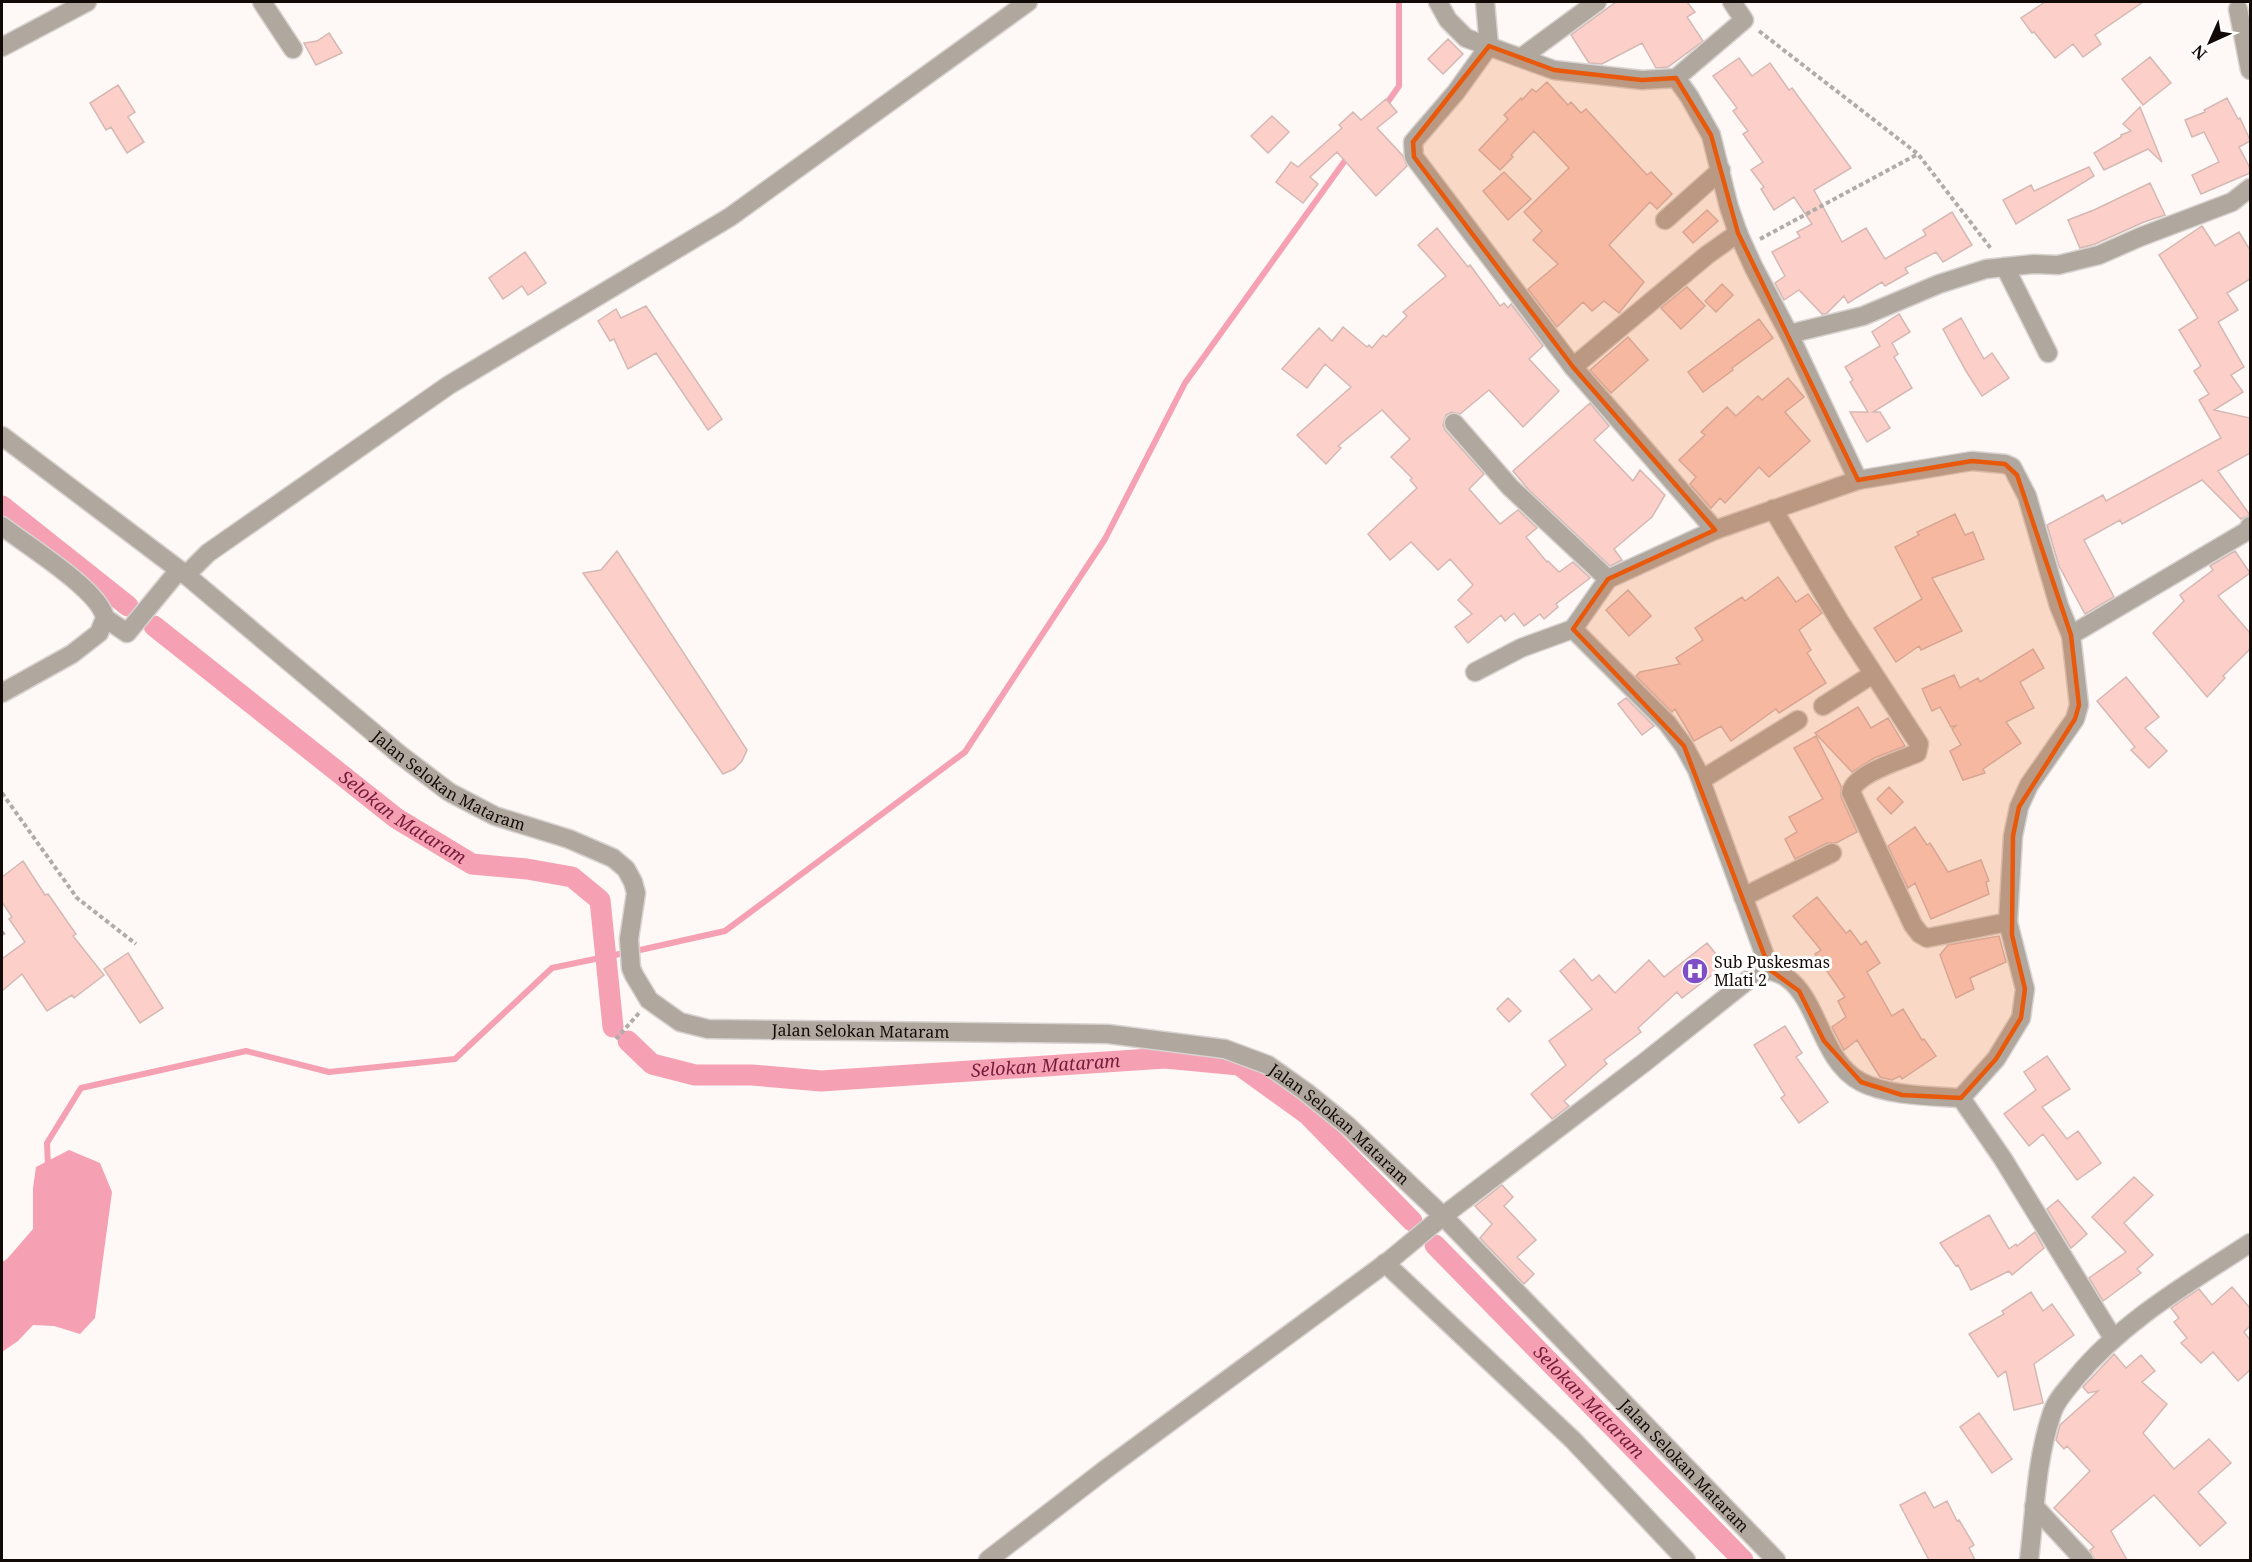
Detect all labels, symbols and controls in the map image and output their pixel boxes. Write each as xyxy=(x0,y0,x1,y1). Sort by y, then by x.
north arrow xyxy=(2180,12,2240,72)
text: N xyxy=(2187,40,2212,65)
street label: Jalan Selokan Mataram xyxy=(369,724,531,832)
water label: Selokan Mataram xyxy=(336,764,470,868)
place label: Sub Puskesmas Mlati 2 xyxy=(1714,951,1830,991)
hospital icon: Sub Puskesmas Mlati 2 xyxy=(1680,956,1710,986)
street label: Jalan Selokan Mataram xyxy=(771,1019,950,1043)
water label: Selokan Mataram xyxy=(970,1048,1121,1082)
street label: Jalan Selokan Mataram xyxy=(1264,1058,1414,1190)
water label: Selokan Mataram xyxy=(1529,1340,1650,1464)
street label: Jalan Selokan Mataram xyxy=(1614,1393,1754,1537)

